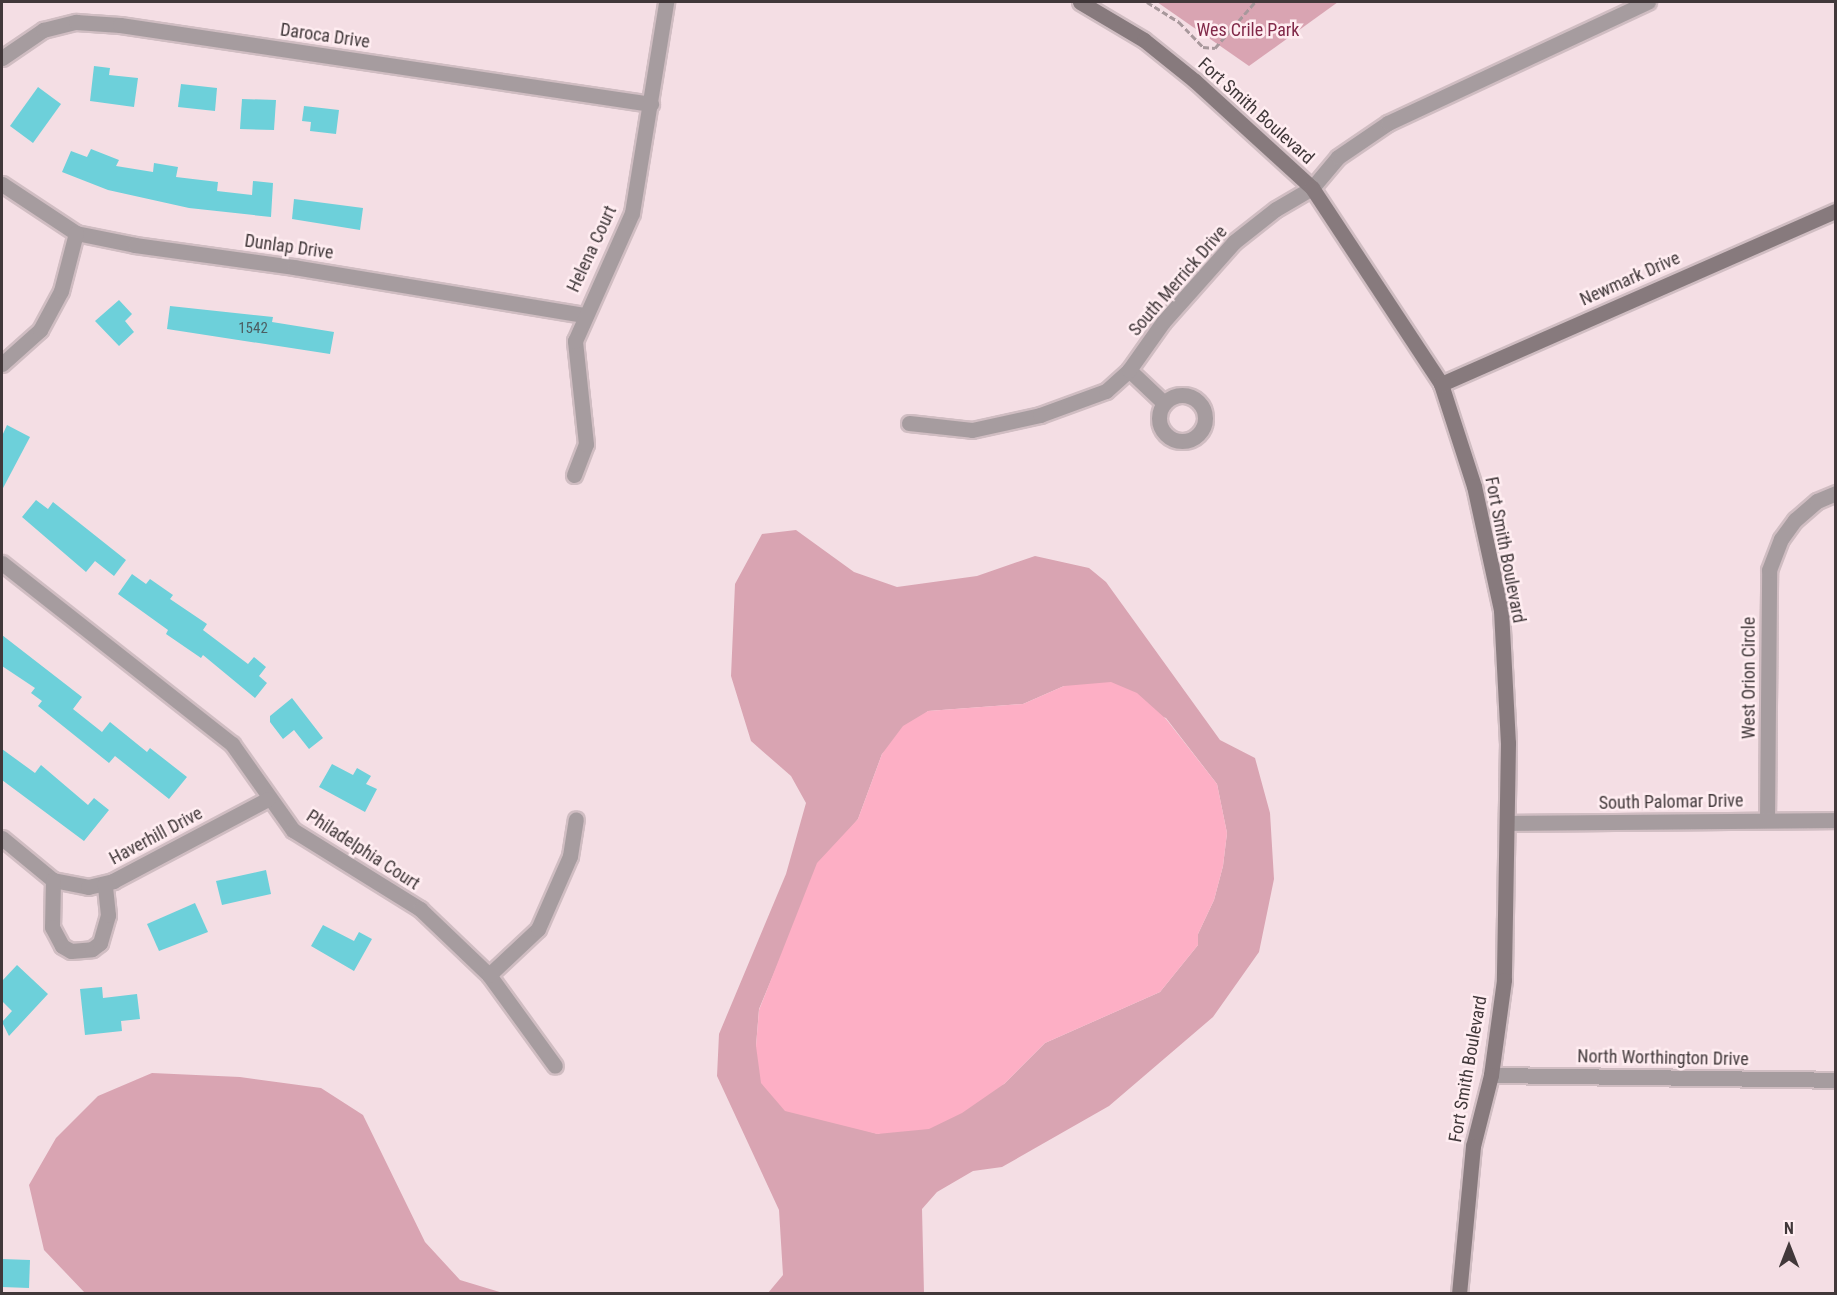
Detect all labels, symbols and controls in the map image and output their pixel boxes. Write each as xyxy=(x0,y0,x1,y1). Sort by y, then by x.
street label: Daroca Drive xyxy=(279,19,371,53)
park label: Wes Crile Park xyxy=(1197,19,1299,41)
street label: Fort Smith Boulevard xyxy=(1194,53,1318,169)
street label: Helena Court xyxy=(563,202,621,296)
street label: South Merrick Drive xyxy=(1124,222,1232,340)
street label: Dunlap Drive xyxy=(243,230,335,264)
street label: Newmark Drive xyxy=(1577,247,1683,311)
house number: 1542 xyxy=(238,320,268,338)
street label: Fort Smith Boulevard xyxy=(1480,475,1530,625)
street label: West Orion Circle xyxy=(1738,617,1760,739)
street label: South Palomar Drive xyxy=(1599,790,1743,814)
street label: Haverhill Drive xyxy=(106,802,206,870)
street label: Philadelphia Court xyxy=(302,805,424,895)
street label: Fort Smith Boulevard xyxy=(1444,994,1492,1144)
street label: North Worthington Drive xyxy=(1577,1046,1749,1070)
north arrow xyxy=(1759,1217,1819,1277)
text: N xyxy=(1784,1219,1794,1238)

